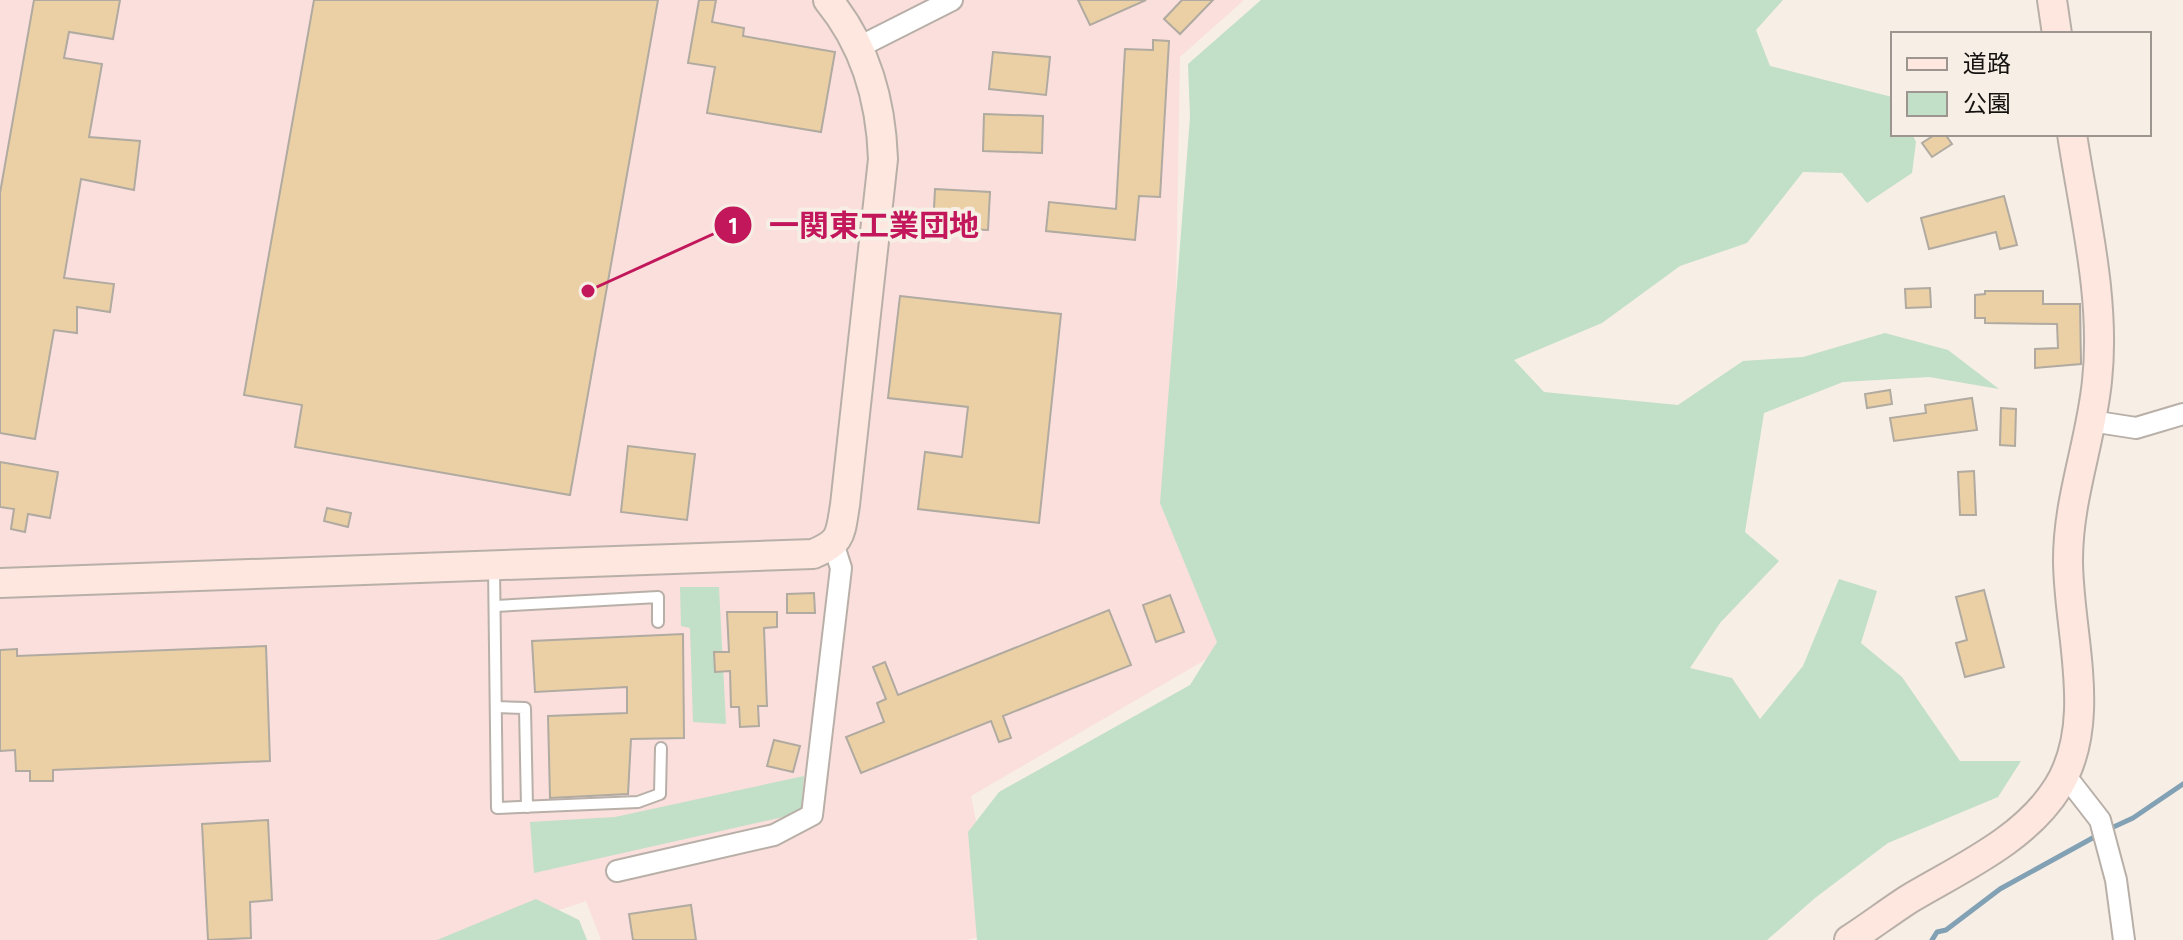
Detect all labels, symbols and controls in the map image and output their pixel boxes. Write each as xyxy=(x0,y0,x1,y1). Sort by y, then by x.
legend xyxy=(1891,32,2151,136)
text: 道路 xyxy=(1963,49,2011,78)
text: 公園 xyxy=(1963,89,2011,118)
callout: 一関東工業団地 xyxy=(713,198,995,252)
text: 一関東工業団地 xyxy=(769,207,979,244)
text: 1 xyxy=(728,211,738,240)

